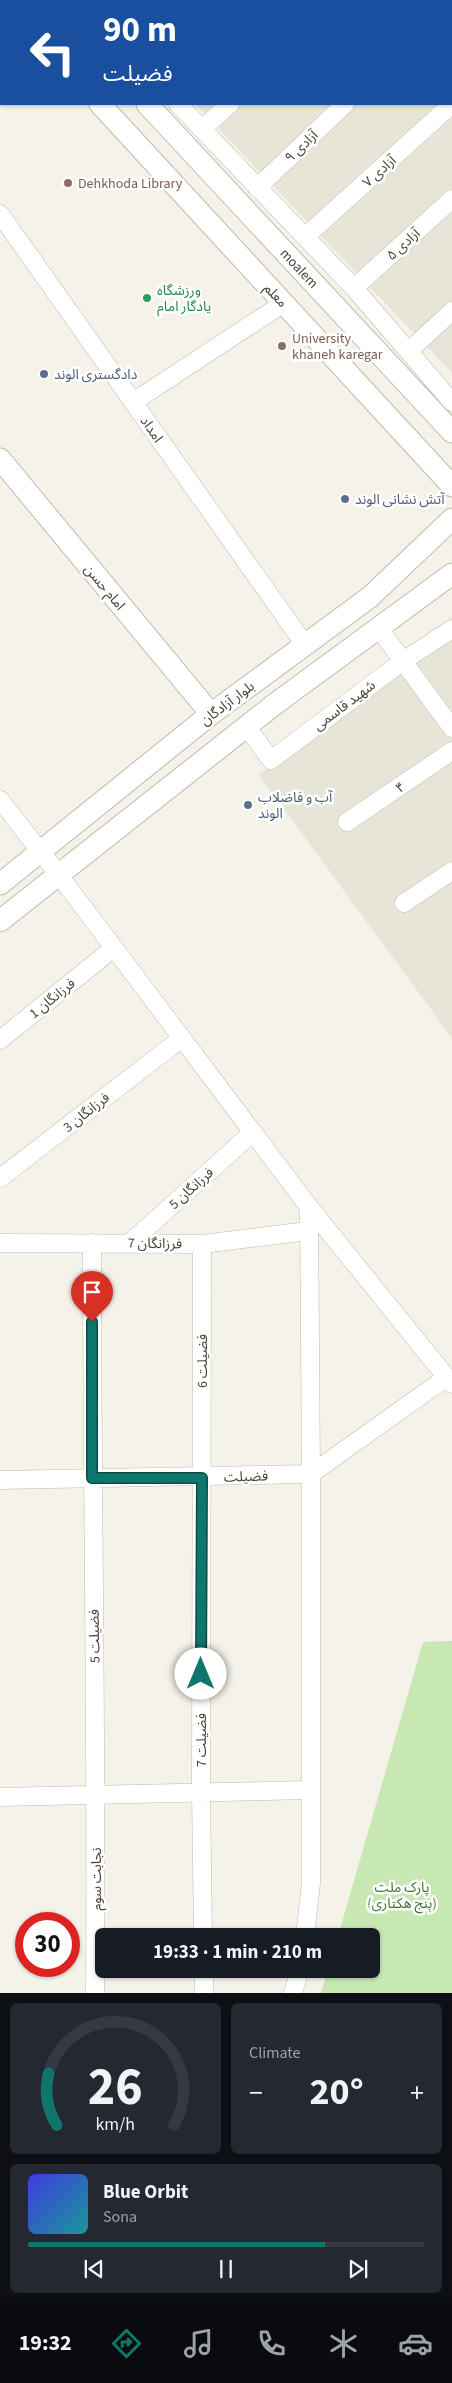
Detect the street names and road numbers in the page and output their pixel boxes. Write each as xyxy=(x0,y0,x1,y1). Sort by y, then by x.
street label: آزادی ۹ xyxy=(281,125,324,168)
street label: آزادی ۷ xyxy=(358,150,402,192)
street label: آزادی ۵ xyxy=(382,223,426,265)
street label: moalem xyxy=(275,244,323,293)
street label: معلم xyxy=(259,279,292,312)
street label: امداد xyxy=(135,412,167,447)
street label: امام حسن xyxy=(79,560,129,615)
street label: شهید قاسمی xyxy=(309,676,380,736)
street label: بلوار آزادگان xyxy=(196,677,259,731)
street label: ۴ xyxy=(392,777,409,798)
street label: فرزانگان 1 xyxy=(25,974,80,1024)
street label: فرزانگان 3 xyxy=(59,1088,114,1137)
street label: فرزانگان 5 xyxy=(165,1163,219,1214)
street label: فرزانگان 7 xyxy=(128,1234,182,1254)
street label: فضیلت 6 xyxy=(193,1334,213,1388)
street label: فضیلت xyxy=(224,1466,269,1488)
street label: فضیلت 5 xyxy=(85,1609,105,1663)
street label: فضیلت 7 xyxy=(192,1713,212,1767)
street label: نجابت سوم xyxy=(87,1847,107,1911)

